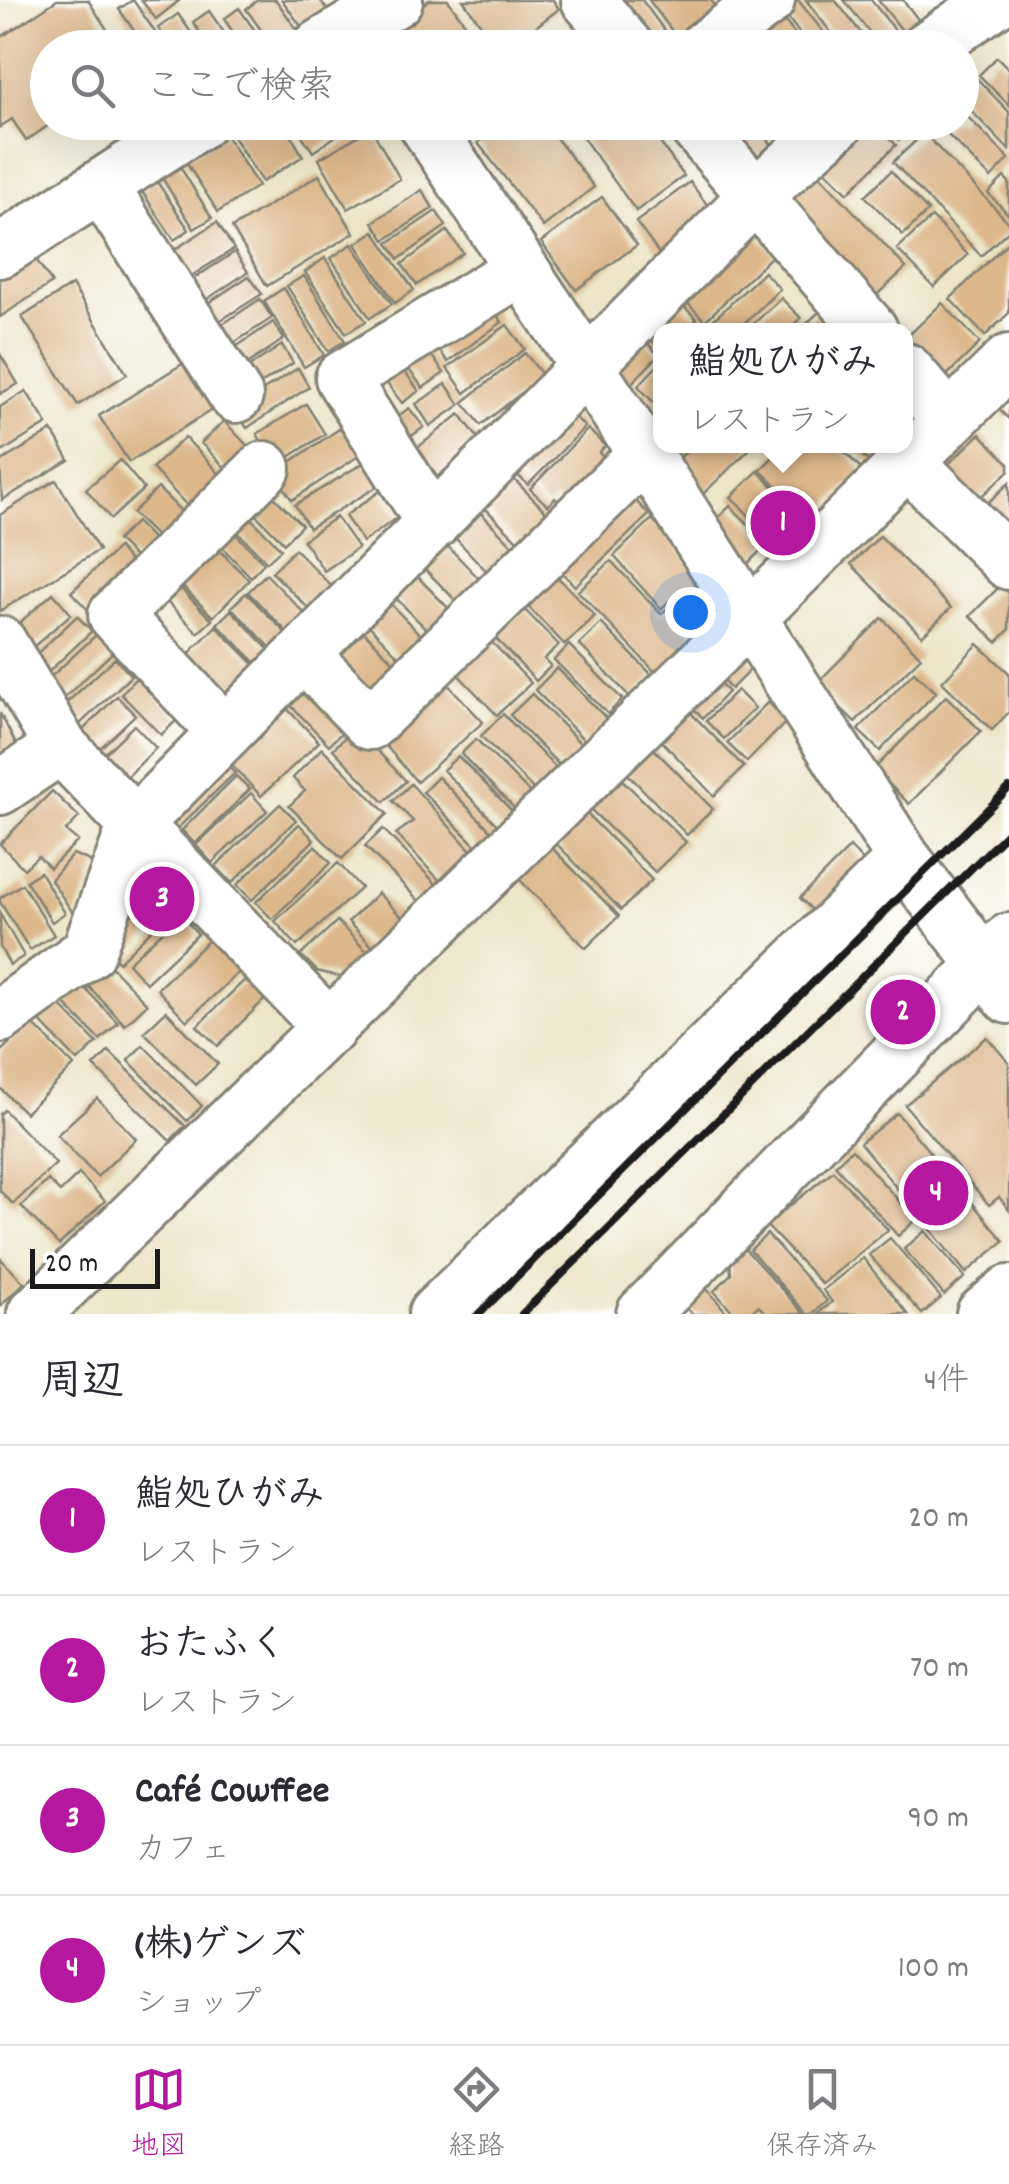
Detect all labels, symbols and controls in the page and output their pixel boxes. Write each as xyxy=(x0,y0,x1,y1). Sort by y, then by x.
search box xyxy=(30,30,979,140)
icon: search xyxy=(65,58,120,113)
text: ここで検索 xyxy=(145,62,335,117)
popup xyxy=(653,323,913,453)
text: 鮨処ひがみ xyxy=(688,338,878,393)
text: レストラン xyxy=(688,401,851,447)
pin: 1 xyxy=(750,486,816,560)
your location xyxy=(665,587,716,638)
pin: 3 xyxy=(130,862,194,936)
pin: 2 xyxy=(870,974,936,1050)
pin: 4 xyxy=(904,1156,968,1230)
scale bar xyxy=(30,1244,160,1288)
text: 20 m xyxy=(45,1246,98,1286)
text: 周辺 xyxy=(40,1355,124,1415)
text: 4件 xyxy=(924,1360,969,1406)
text: 鮨処ひがみ xyxy=(135,1470,325,1525)
text: 1 xyxy=(69,1497,76,1543)
text: 20 m xyxy=(908,1497,969,1543)
text: レストラン xyxy=(135,1533,298,1579)
text: おたふく xyxy=(135,1620,287,1675)
text: 2 xyxy=(66,1647,79,1693)
text: 70 m xyxy=(910,1647,969,1693)
text: レストラン xyxy=(135,1683,298,1729)
text: Café Cowffee xyxy=(135,1766,329,1821)
text: 3 xyxy=(65,1797,80,1843)
text: 90 m xyxy=(908,1797,969,1843)
text: カフェ xyxy=(135,1829,231,1875)
text: (株)ゲンズ xyxy=(135,1920,306,1975)
text: 4 xyxy=(66,1947,79,1993)
text: 100 m xyxy=(898,1947,969,1993)
text: ショップ xyxy=(135,1983,262,2029)
tab: 地図 xyxy=(131,2062,187,2169)
tab: 経路 xyxy=(448,2062,504,2169)
tab: 保存済み xyxy=(766,2062,878,2169)

